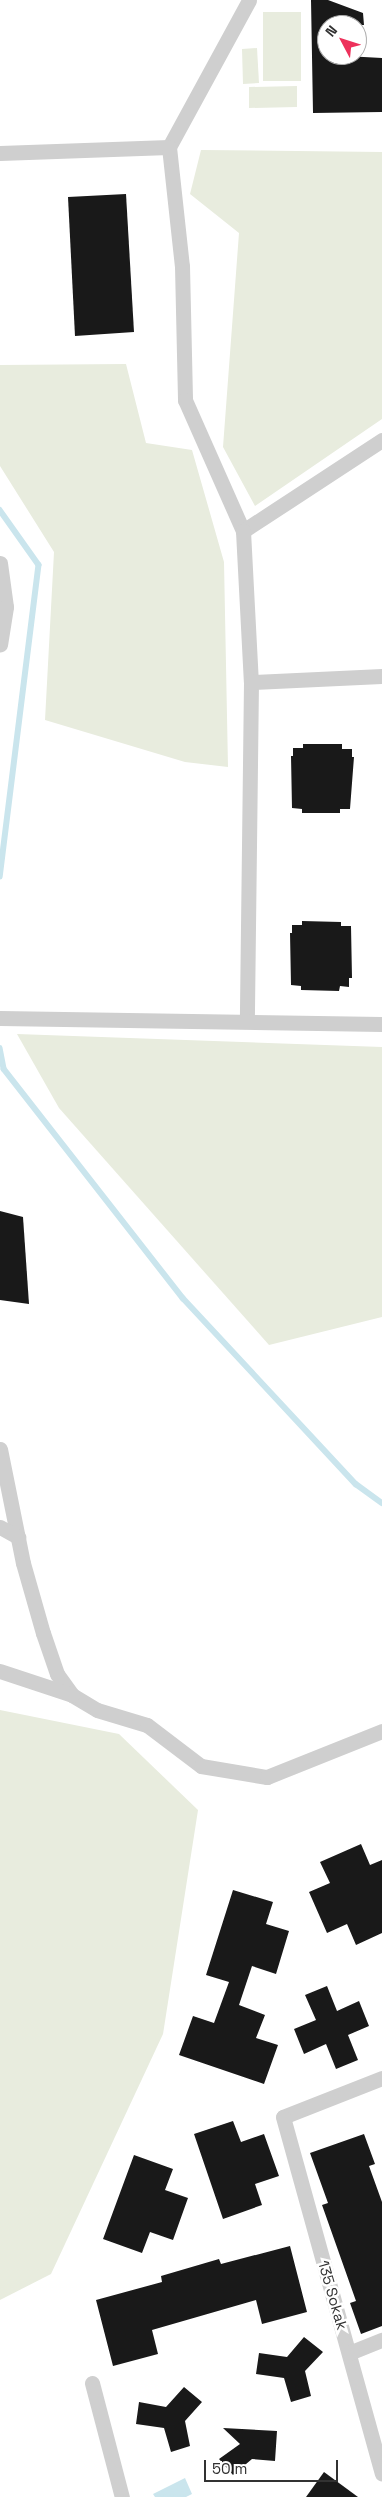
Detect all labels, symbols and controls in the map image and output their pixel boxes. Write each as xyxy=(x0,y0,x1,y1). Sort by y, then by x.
north arrow xyxy=(317,15,367,65)
text: N xyxy=(321,22,341,40)
street label: 135 Sokak xyxy=(315,2258,351,2332)
scale bar xyxy=(207,2450,341,2482)
text: 50 m xyxy=(212,2459,247,2478)

